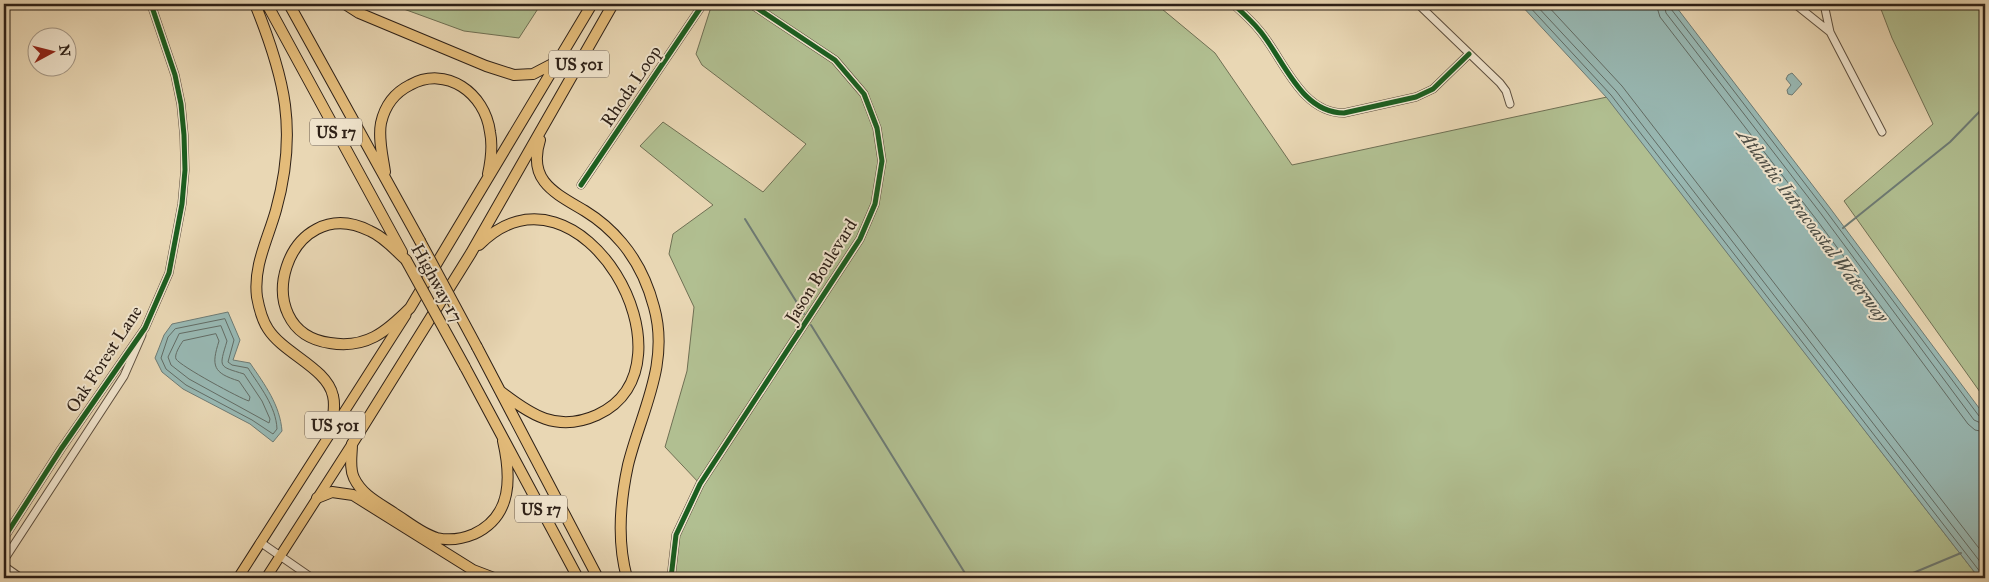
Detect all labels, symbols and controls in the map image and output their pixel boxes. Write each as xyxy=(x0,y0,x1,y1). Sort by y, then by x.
north arrow xyxy=(28,28,78,78)
street label: Rhoda Loop xyxy=(596,41,666,131)
text: N xyxy=(55,44,74,58)
road number: US 501 xyxy=(549,51,609,78)
road number: US 17 xyxy=(310,118,362,146)
water label: Atlantic Intracoastal Waterway xyxy=(1731,121,1894,328)
street label: Jason Boulevard xyxy=(779,215,863,329)
street label: Highway 17 xyxy=(405,240,468,327)
street label: Oak Forest Lane xyxy=(61,301,147,417)
road number: US 501 xyxy=(305,412,365,438)
road number: US 17 xyxy=(515,496,567,522)

